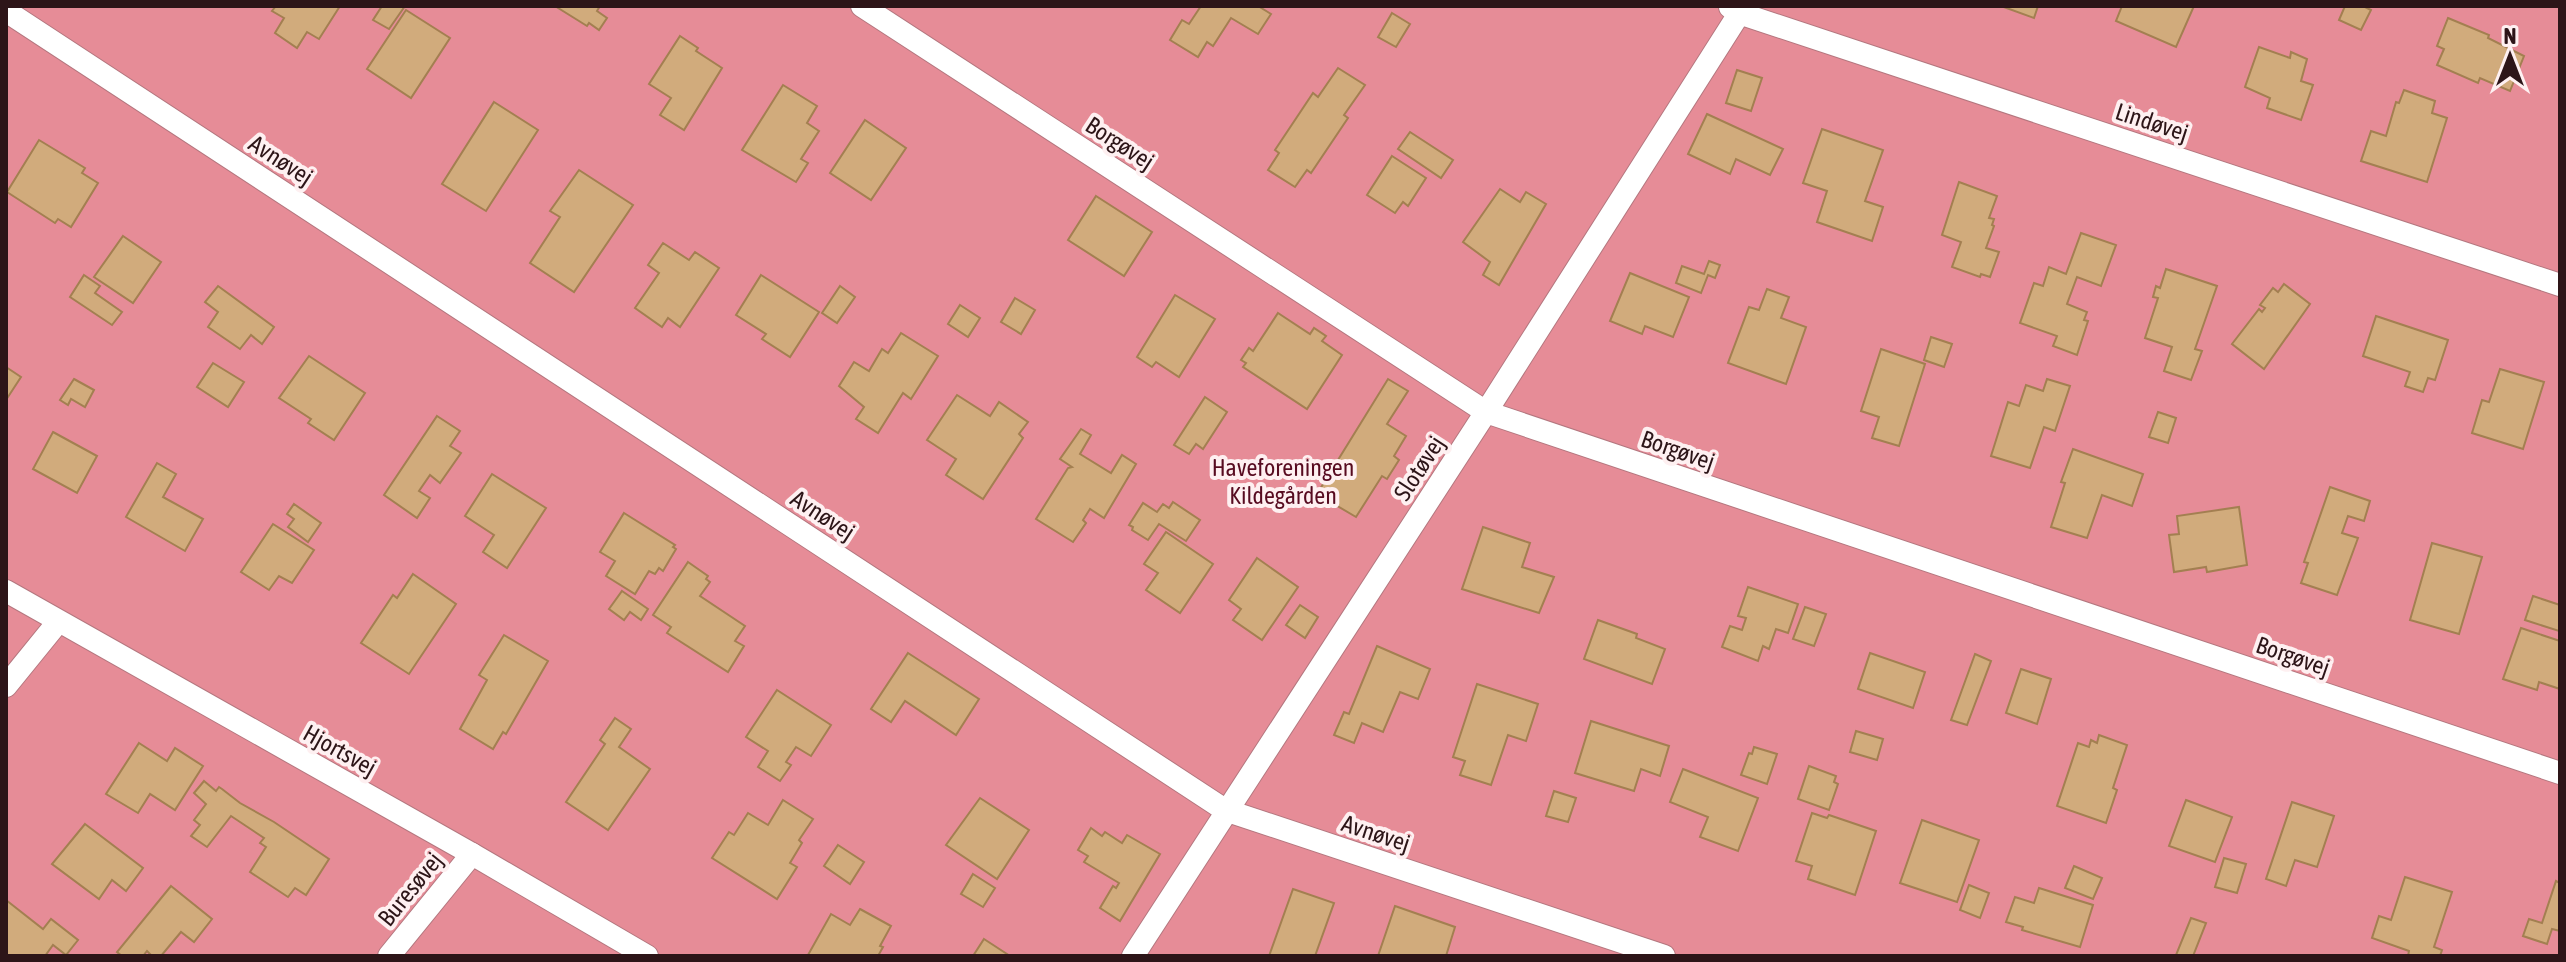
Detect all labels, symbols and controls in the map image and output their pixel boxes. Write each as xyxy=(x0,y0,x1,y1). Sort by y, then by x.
north arrow xyxy=(2470,16,2550,96)
text: N xyxy=(2504,23,2516,49)
street label: Lindøvej xyxy=(2112,98,2192,146)
street label: Borgøvej xyxy=(1081,111,1159,175)
street label: Avnøvej xyxy=(244,130,318,190)
street label: Borgøvej xyxy=(1638,425,1718,475)
street label: Slotøvej xyxy=(1388,431,1450,505)
park label: Haveforeningen Kildegården xyxy=(1212,454,1354,509)
street label: Avnøvej xyxy=(786,485,860,545)
street label: Borgøvej xyxy=(2253,631,2333,681)
street label: Hjortsvej xyxy=(299,719,381,781)
street label: Avnøvej xyxy=(1338,809,1414,857)
street label: Buresøvej xyxy=(372,847,448,931)

